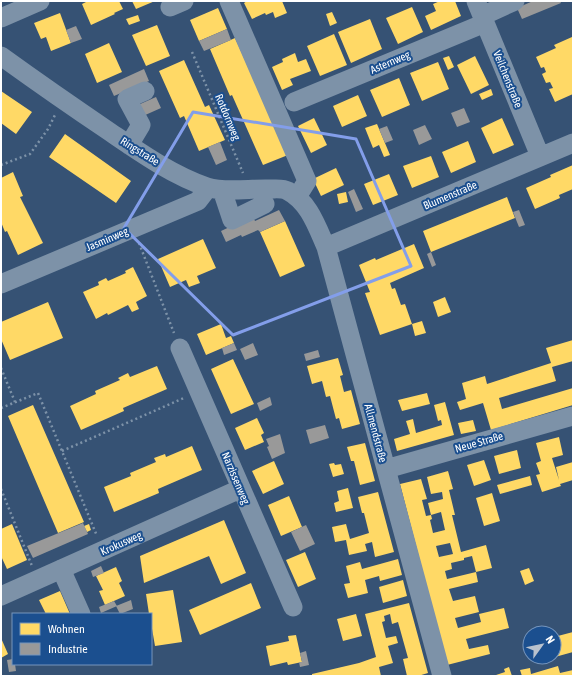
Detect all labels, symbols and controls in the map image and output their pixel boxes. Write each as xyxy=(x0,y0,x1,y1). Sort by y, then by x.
street label: Asternweg xyxy=(368,48,412,76)
street label: Veilchenstraße xyxy=(491,49,525,109)
street label: Rotdornweg xyxy=(213,92,243,142)
street label: Ringstraße xyxy=(118,134,162,168)
street label: Blumenstraße xyxy=(421,178,479,212)
street label: Jasminweg xyxy=(84,225,130,253)
street label: Allmendstraße xyxy=(362,402,390,464)
street label: Neue Straße xyxy=(454,429,504,455)
street label: Narzissenweg xyxy=(220,450,252,506)
street label: Krokusweg xyxy=(98,528,144,557)
legend xyxy=(12,613,152,665)
text: Wohnen xyxy=(48,622,85,636)
north arrow xyxy=(522,625,562,665)
text: N xyxy=(544,634,557,646)
text: Industrie xyxy=(48,642,88,656)

